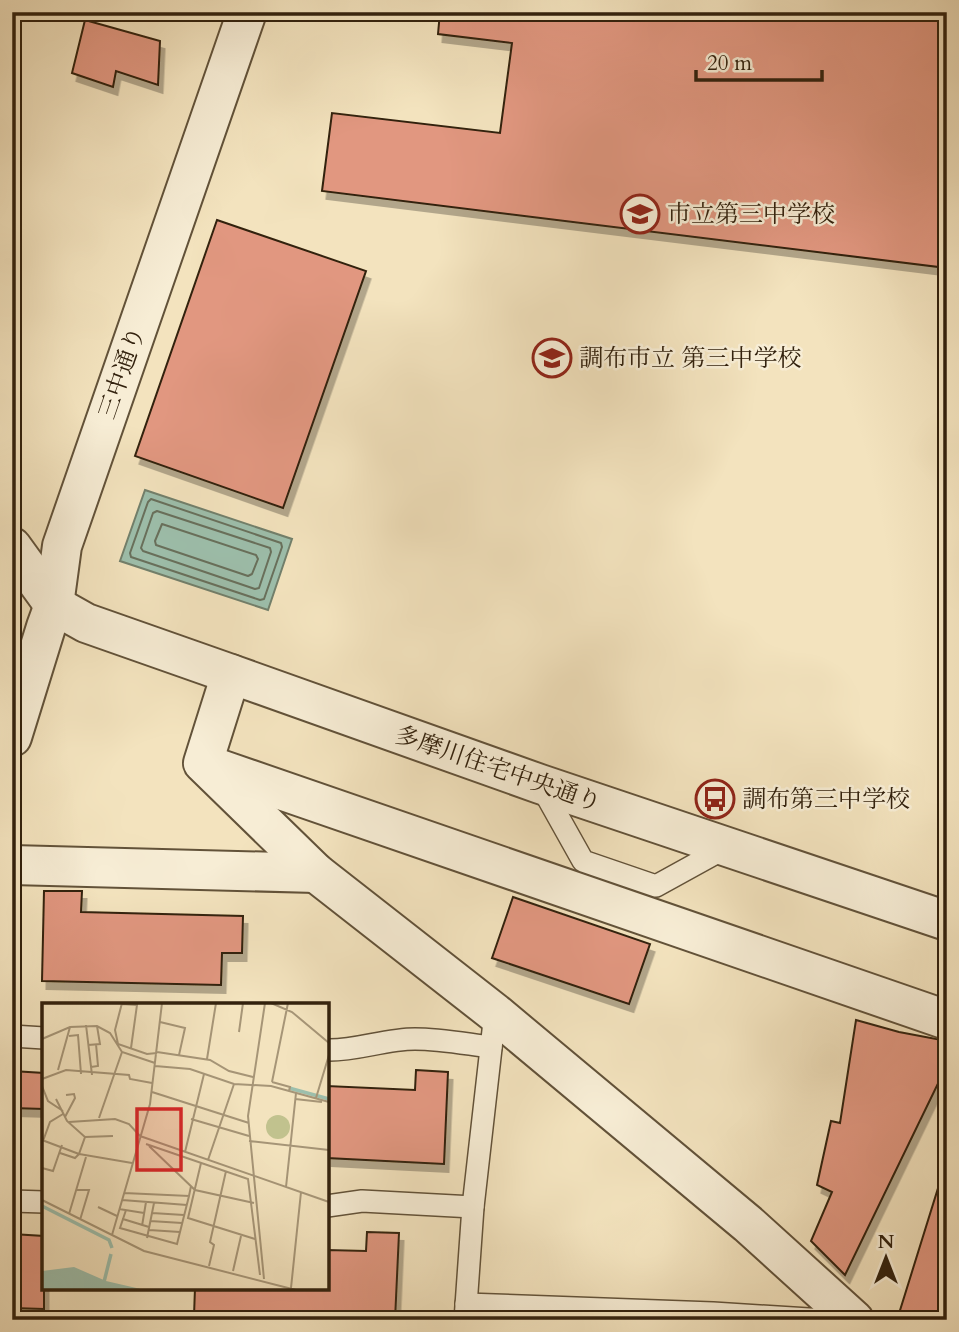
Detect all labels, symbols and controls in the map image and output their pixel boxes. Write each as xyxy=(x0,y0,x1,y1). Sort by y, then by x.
scale bar xyxy=(696,38,822,82)
text: 20 m xyxy=(707,49,752,78)
school or university icon: 市立第三中学校 xyxy=(619,193,661,235)
place label: 市立第三中学校 xyxy=(667,198,835,231)
street label: 三中通り xyxy=(91,322,153,424)
school or university icon: 調布市立 第三中学校 xyxy=(531,337,573,379)
place label: 調布市立 第三中学校 xyxy=(579,342,801,375)
street label: 多摩川住宅中央通り xyxy=(391,718,605,820)
bus stop icon: 調布第三中学校 xyxy=(694,778,736,820)
place label: 調布第三中学校 xyxy=(742,783,910,816)
inset map xyxy=(42,1003,329,1290)
north arrow xyxy=(850,1224,920,1294)
text: N xyxy=(878,1229,895,1255)

